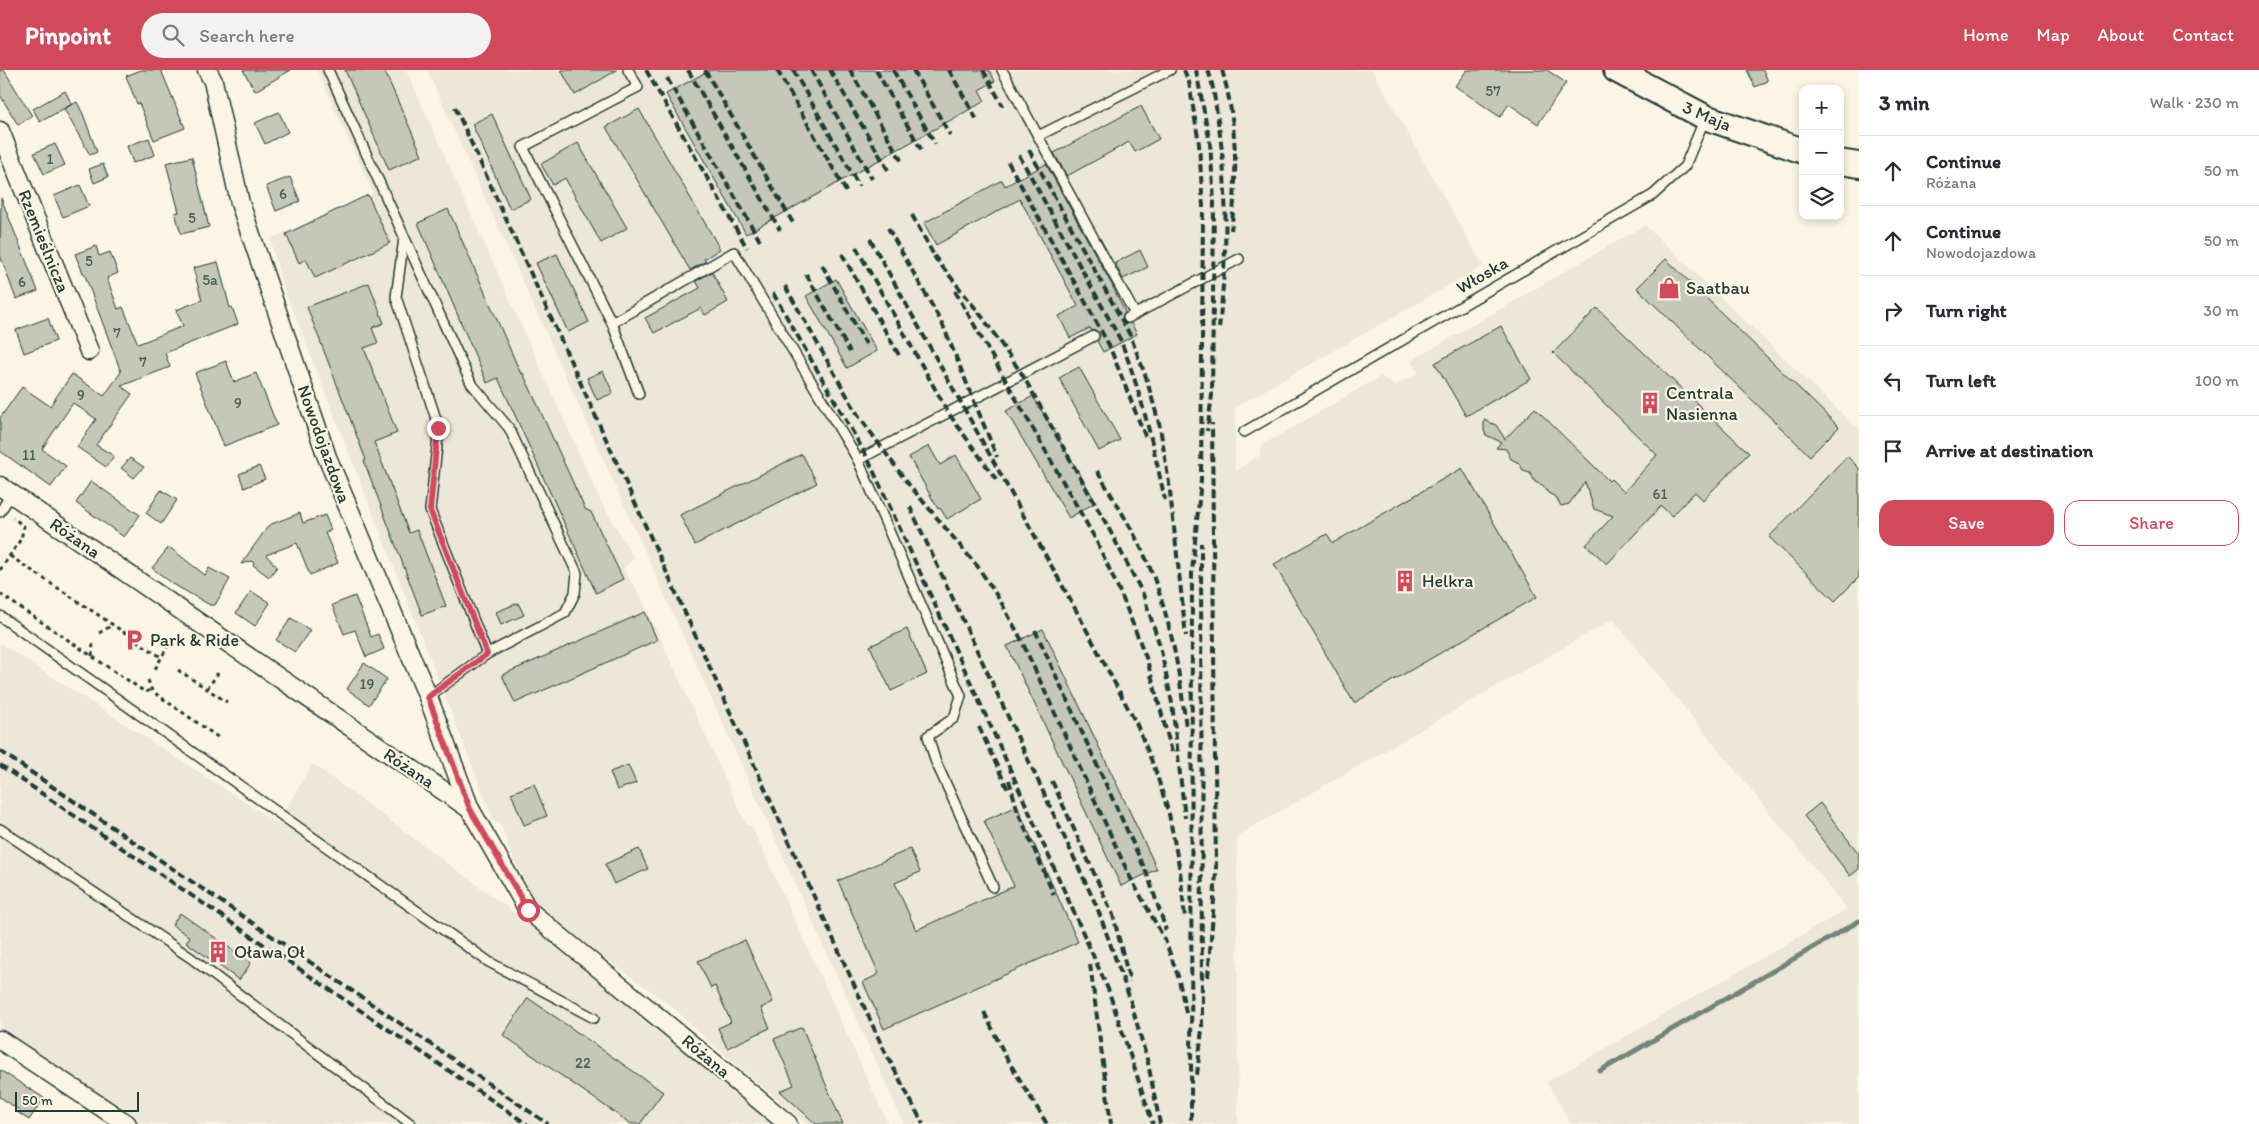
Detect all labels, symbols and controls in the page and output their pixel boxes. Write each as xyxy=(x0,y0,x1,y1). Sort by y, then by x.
search box xyxy=(141,13,491,58)
text: Pinpoint xyxy=(25,21,111,50)
icon: search xyxy=(159,21,187,49)
text: Search here xyxy=(199,24,294,47)
text: Home xyxy=(1963,24,2009,46)
text: Map xyxy=(2037,24,2070,46)
text: About xyxy=(2098,24,2144,46)
text: Contact xyxy=(2172,24,2234,46)
house number: 57 xyxy=(1485,82,1501,100)
map controls xyxy=(1799,85,1844,220)
button: + xyxy=(1799,85,1844,130)
text: 3 min xyxy=(1879,90,1929,115)
text: Walk · 230 m xyxy=(2150,93,2239,112)
street label: 3 Maja xyxy=(1679,96,1735,136)
button: − xyxy=(1799,130,1844,175)
house number: 1 xyxy=(47,150,54,168)
text: Continue xyxy=(1926,150,2001,173)
icon: ahead xyxy=(1879,157,1907,185)
text: 50 m xyxy=(2204,161,2239,180)
text: Różana xyxy=(1926,173,1976,192)
button: layers xyxy=(1799,175,1844,220)
house number: 6 xyxy=(279,185,287,203)
street label: Rzemieślnicza xyxy=(13,186,75,296)
house number: 5 xyxy=(188,209,196,227)
text: Continue xyxy=(1926,220,2001,243)
icon: ahead xyxy=(1879,227,1907,255)
text: 50 m xyxy=(2204,231,2239,250)
text: Nowodojazdowa xyxy=(1926,243,2036,262)
street label: Włoska xyxy=(1452,251,1512,298)
house number: 5 xyxy=(85,252,93,270)
house number: 5a xyxy=(202,271,218,289)
house number: 6 xyxy=(18,273,26,291)
shop icon: Saatbau xyxy=(1656,275,1682,301)
place label: Saatbau xyxy=(1686,277,1750,299)
icon: right xyxy=(1879,297,1907,325)
text: Turn right xyxy=(1926,299,2007,322)
text: 30 m xyxy=(2203,301,2239,320)
house number: 7 xyxy=(113,324,121,342)
house number: 7 xyxy=(139,353,147,371)
icon: left xyxy=(1879,367,1907,395)
text: Turn left xyxy=(1926,369,1996,392)
text: 100 m xyxy=(2195,371,2239,390)
street label: Nowodojazdowa xyxy=(292,382,356,507)
place label: Centrala Nasienna xyxy=(1666,382,1739,425)
house number: 9 xyxy=(77,386,85,404)
building icon: Centrala Nasienna xyxy=(1637,390,1663,416)
house number: 9 xyxy=(234,394,242,412)
route end xyxy=(427,417,450,440)
icon: arrive xyxy=(1879,437,1907,465)
text: Arrive at destination xyxy=(1926,439,2093,462)
house number: 11 xyxy=(22,446,36,464)
house number: 61 xyxy=(1653,485,1667,503)
button: Save xyxy=(1879,500,2054,546)
button: Share xyxy=(2064,500,2239,546)
street label: Różana xyxy=(46,513,105,563)
building icon: Helkra xyxy=(1392,568,1418,594)
place label: Helkra xyxy=(1422,570,1473,592)
parking icon: Park & Ride xyxy=(121,627,147,653)
place label: Park & Ride xyxy=(150,629,239,651)
house number: 19 xyxy=(360,675,375,693)
street label: Różana xyxy=(379,743,439,793)
route start xyxy=(517,899,540,922)
building icon: Oława Oł xyxy=(205,939,231,965)
place label: Oława Oł xyxy=(234,941,305,963)
street label: Różana xyxy=(677,1029,735,1083)
house number: 22 xyxy=(575,1054,591,1072)
scale bar xyxy=(15,1089,139,1112)
text: 50 m xyxy=(22,1092,53,1109)

